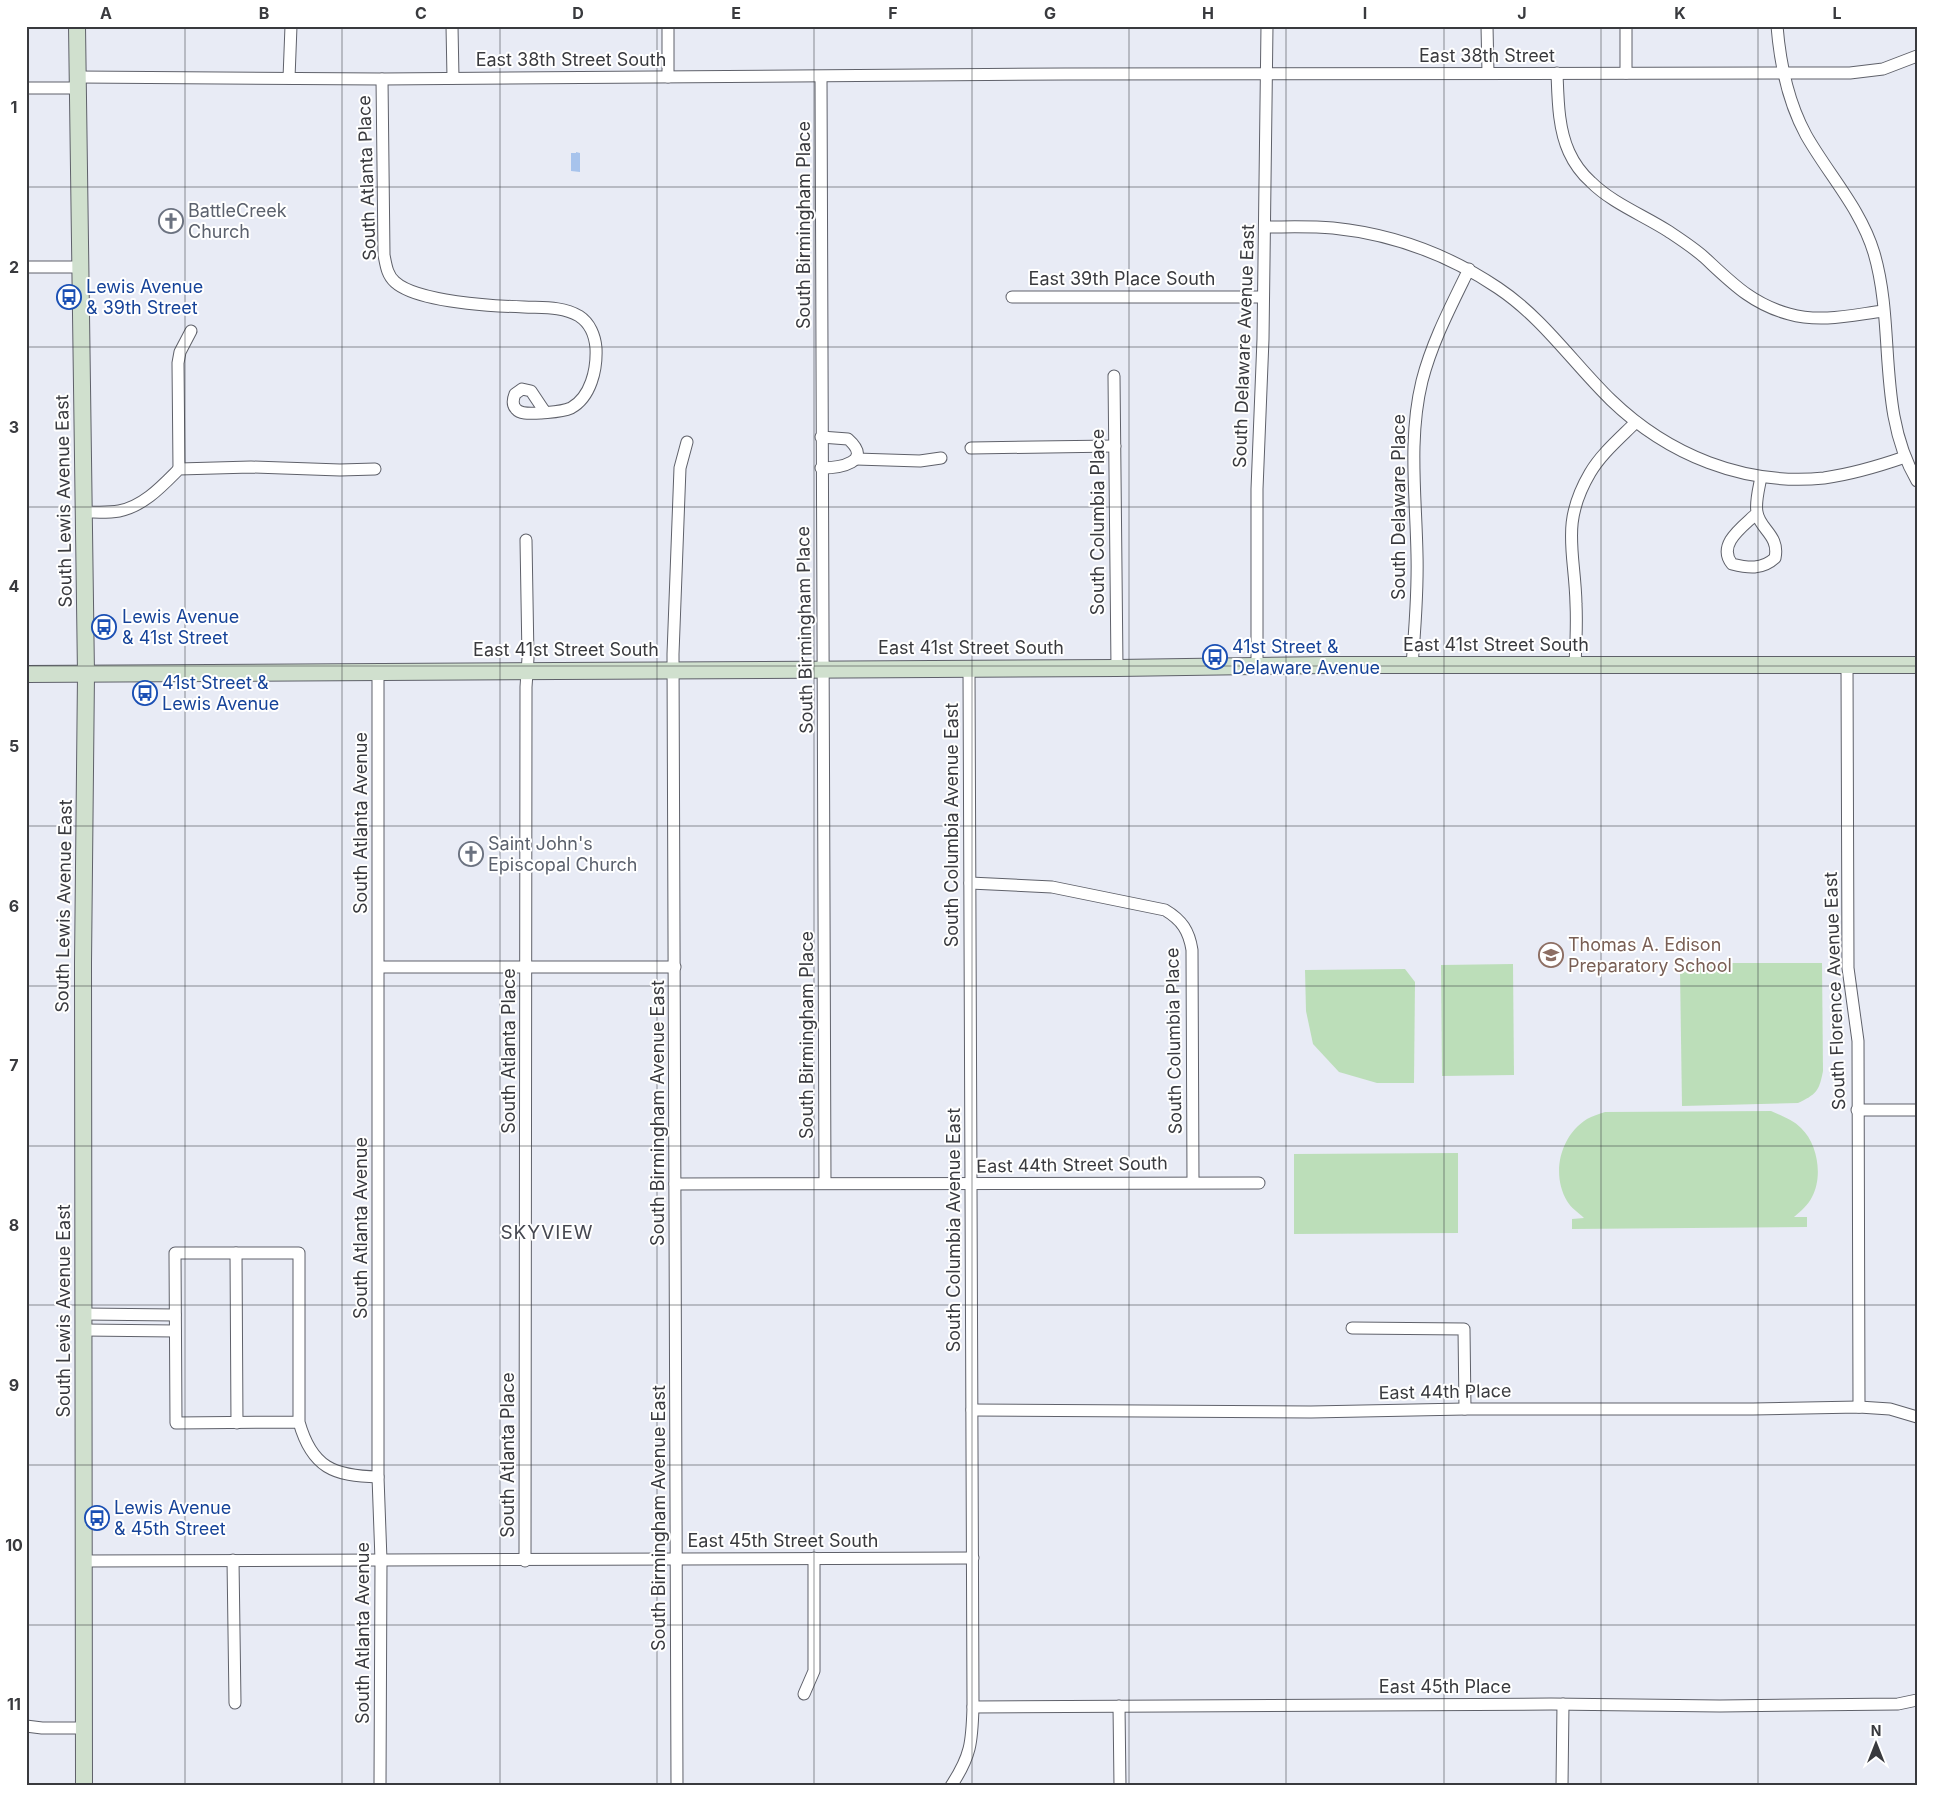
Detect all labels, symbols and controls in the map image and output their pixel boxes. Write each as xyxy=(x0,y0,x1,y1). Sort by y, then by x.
text: A xyxy=(100,3,112,23)
text: B xyxy=(259,3,269,23)
text: C xyxy=(415,3,427,23)
text: D xyxy=(572,3,584,23)
text: E xyxy=(731,3,741,23)
text: F xyxy=(888,3,898,23)
text: G xyxy=(1044,3,1056,23)
text: H xyxy=(1202,3,1214,23)
text: I xyxy=(1363,3,1367,23)
text: J xyxy=(1517,3,1527,23)
text: K xyxy=(1674,3,1686,23)
text: L xyxy=(1832,3,1842,23)
street label: East 38th Street xyxy=(1419,45,1555,66)
street label: East 38th Street South xyxy=(476,49,666,70)
street label: South Atlanta Place xyxy=(353,95,380,261)
text: 1 xyxy=(11,97,17,117)
street label: South Birmingham Place xyxy=(793,121,814,329)
place label: BattleCreek Church xyxy=(188,200,287,242)
church icon: BattleCreek Church xyxy=(158,208,184,234)
street label: South Delaware Avenue East xyxy=(1229,224,1258,468)
text: 2 xyxy=(9,257,19,277)
street label: East 39th Place South xyxy=(1029,268,1215,289)
place label: Lewis Avenue & 39th Street xyxy=(86,276,203,318)
bus stop icon: Lewis Avenue & 39th Street xyxy=(56,284,82,310)
street label: South Lewis Avenue East xyxy=(51,394,76,608)
street label: South Delaware Place xyxy=(1388,414,1409,600)
text: 3 xyxy=(9,417,19,437)
street label: South Columbia Place xyxy=(1087,429,1108,615)
street label: South Birmingham Place xyxy=(792,526,817,734)
text: 4 xyxy=(9,576,20,596)
place label: Lewis Avenue & 41st Street xyxy=(122,606,239,648)
bus stop icon: Lewis Avenue & 41st Street xyxy=(91,614,117,640)
street label: East 41st Street South xyxy=(1403,634,1589,655)
place label: 41st Street & Delaware Avenue xyxy=(1232,636,1380,678)
street label: East 41st Street South xyxy=(878,637,1064,658)
street label: East 41st Street South xyxy=(473,639,659,660)
bus stop icon: 41st Street & Delaware Avenue xyxy=(1202,644,1228,670)
place label: 41st Street & Lewis Avenue xyxy=(162,672,279,714)
bus stop icon: 41st Street & Lewis Avenue xyxy=(132,680,158,706)
street label: South Columbia Avenue East xyxy=(941,703,962,947)
street label: South Atlanta Avenue xyxy=(350,732,371,914)
text: 5 xyxy=(9,736,19,756)
street label: South Lewis Avenue East xyxy=(51,799,76,1013)
place label: Saint John's Episcopal Church xyxy=(488,833,637,875)
church icon: Saint John's Episcopal Church xyxy=(458,841,484,867)
street label: South Florence Avenue East xyxy=(1820,871,1849,1111)
text: 6 xyxy=(9,896,19,916)
street label: South Birmingham Place xyxy=(796,931,817,1139)
place label: Thomas A. Edison Preparatory School xyxy=(1568,934,1732,976)
school or university icon: Thomas A. Edison Preparatory School xyxy=(1538,942,1564,968)
street label: South Columbia Place xyxy=(1161,948,1186,1134)
street label: South Atlanta Place xyxy=(498,968,519,1134)
street label: South Birmingham Avenue East xyxy=(647,980,668,1246)
text: 7 xyxy=(9,1055,19,1075)
street label: South Columbia Avenue East xyxy=(943,1108,964,1352)
street label: South Atlanta Avenue xyxy=(350,1137,371,1319)
street label: East 44th Street South xyxy=(976,1152,1168,1177)
street label: South Lewis Avenue East xyxy=(53,1204,74,1418)
text: 8 xyxy=(9,1215,19,1235)
district label: SKYVIEW xyxy=(500,1221,594,1244)
street label: South Atlanta Place xyxy=(497,1372,518,1538)
text: 9 xyxy=(9,1375,19,1395)
street label: East 44th Place xyxy=(1378,1380,1512,1403)
street label: South Birmingham Avenue East xyxy=(648,1385,669,1651)
place label: Lewis Avenue & 45th Street xyxy=(114,1497,231,1539)
bus stop icon: Lewis Avenue & 45th Street xyxy=(84,1505,110,1531)
street label: East 45th Street South xyxy=(688,1530,878,1551)
text: 10 xyxy=(5,1535,23,1555)
street label: South Atlanta Avenue xyxy=(352,1542,373,1724)
street label: East 45th Place xyxy=(1379,1676,1511,1697)
text: 11 xyxy=(7,1694,21,1714)
north arrow xyxy=(1850,1720,1900,1770)
text: N xyxy=(1871,1722,1881,1739)

